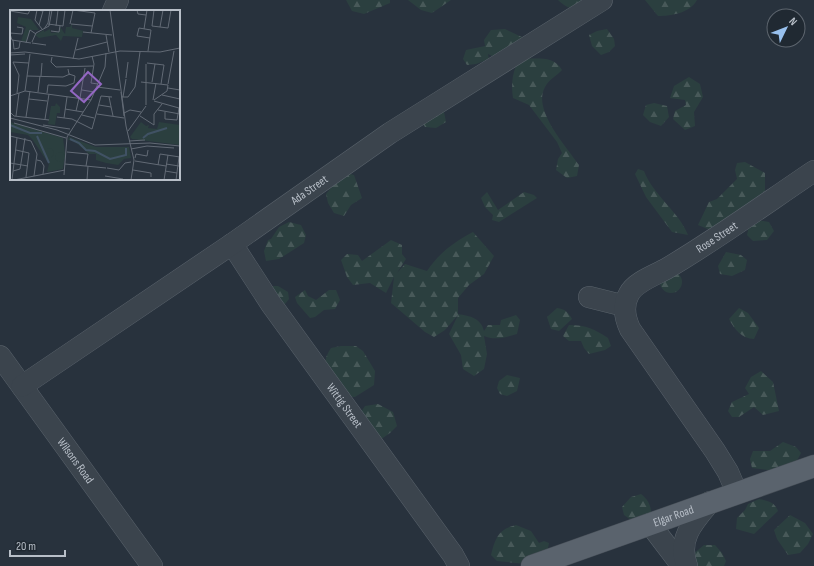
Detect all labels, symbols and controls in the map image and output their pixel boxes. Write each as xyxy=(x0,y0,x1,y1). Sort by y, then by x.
north arrow xyxy=(766,8,806,48)
inset map xyxy=(10,10,180,180)
text: N xyxy=(786,15,800,28)
street label: Ada Street xyxy=(287,171,331,208)
street label: Rose Street xyxy=(693,218,741,256)
street label: Wittig Street xyxy=(323,380,366,431)
street label: Wilsons Road xyxy=(54,435,97,486)
street label: Elgar Road xyxy=(651,502,696,530)
scale bar xyxy=(10,532,65,558)
text: 20 m xyxy=(16,539,36,554)

